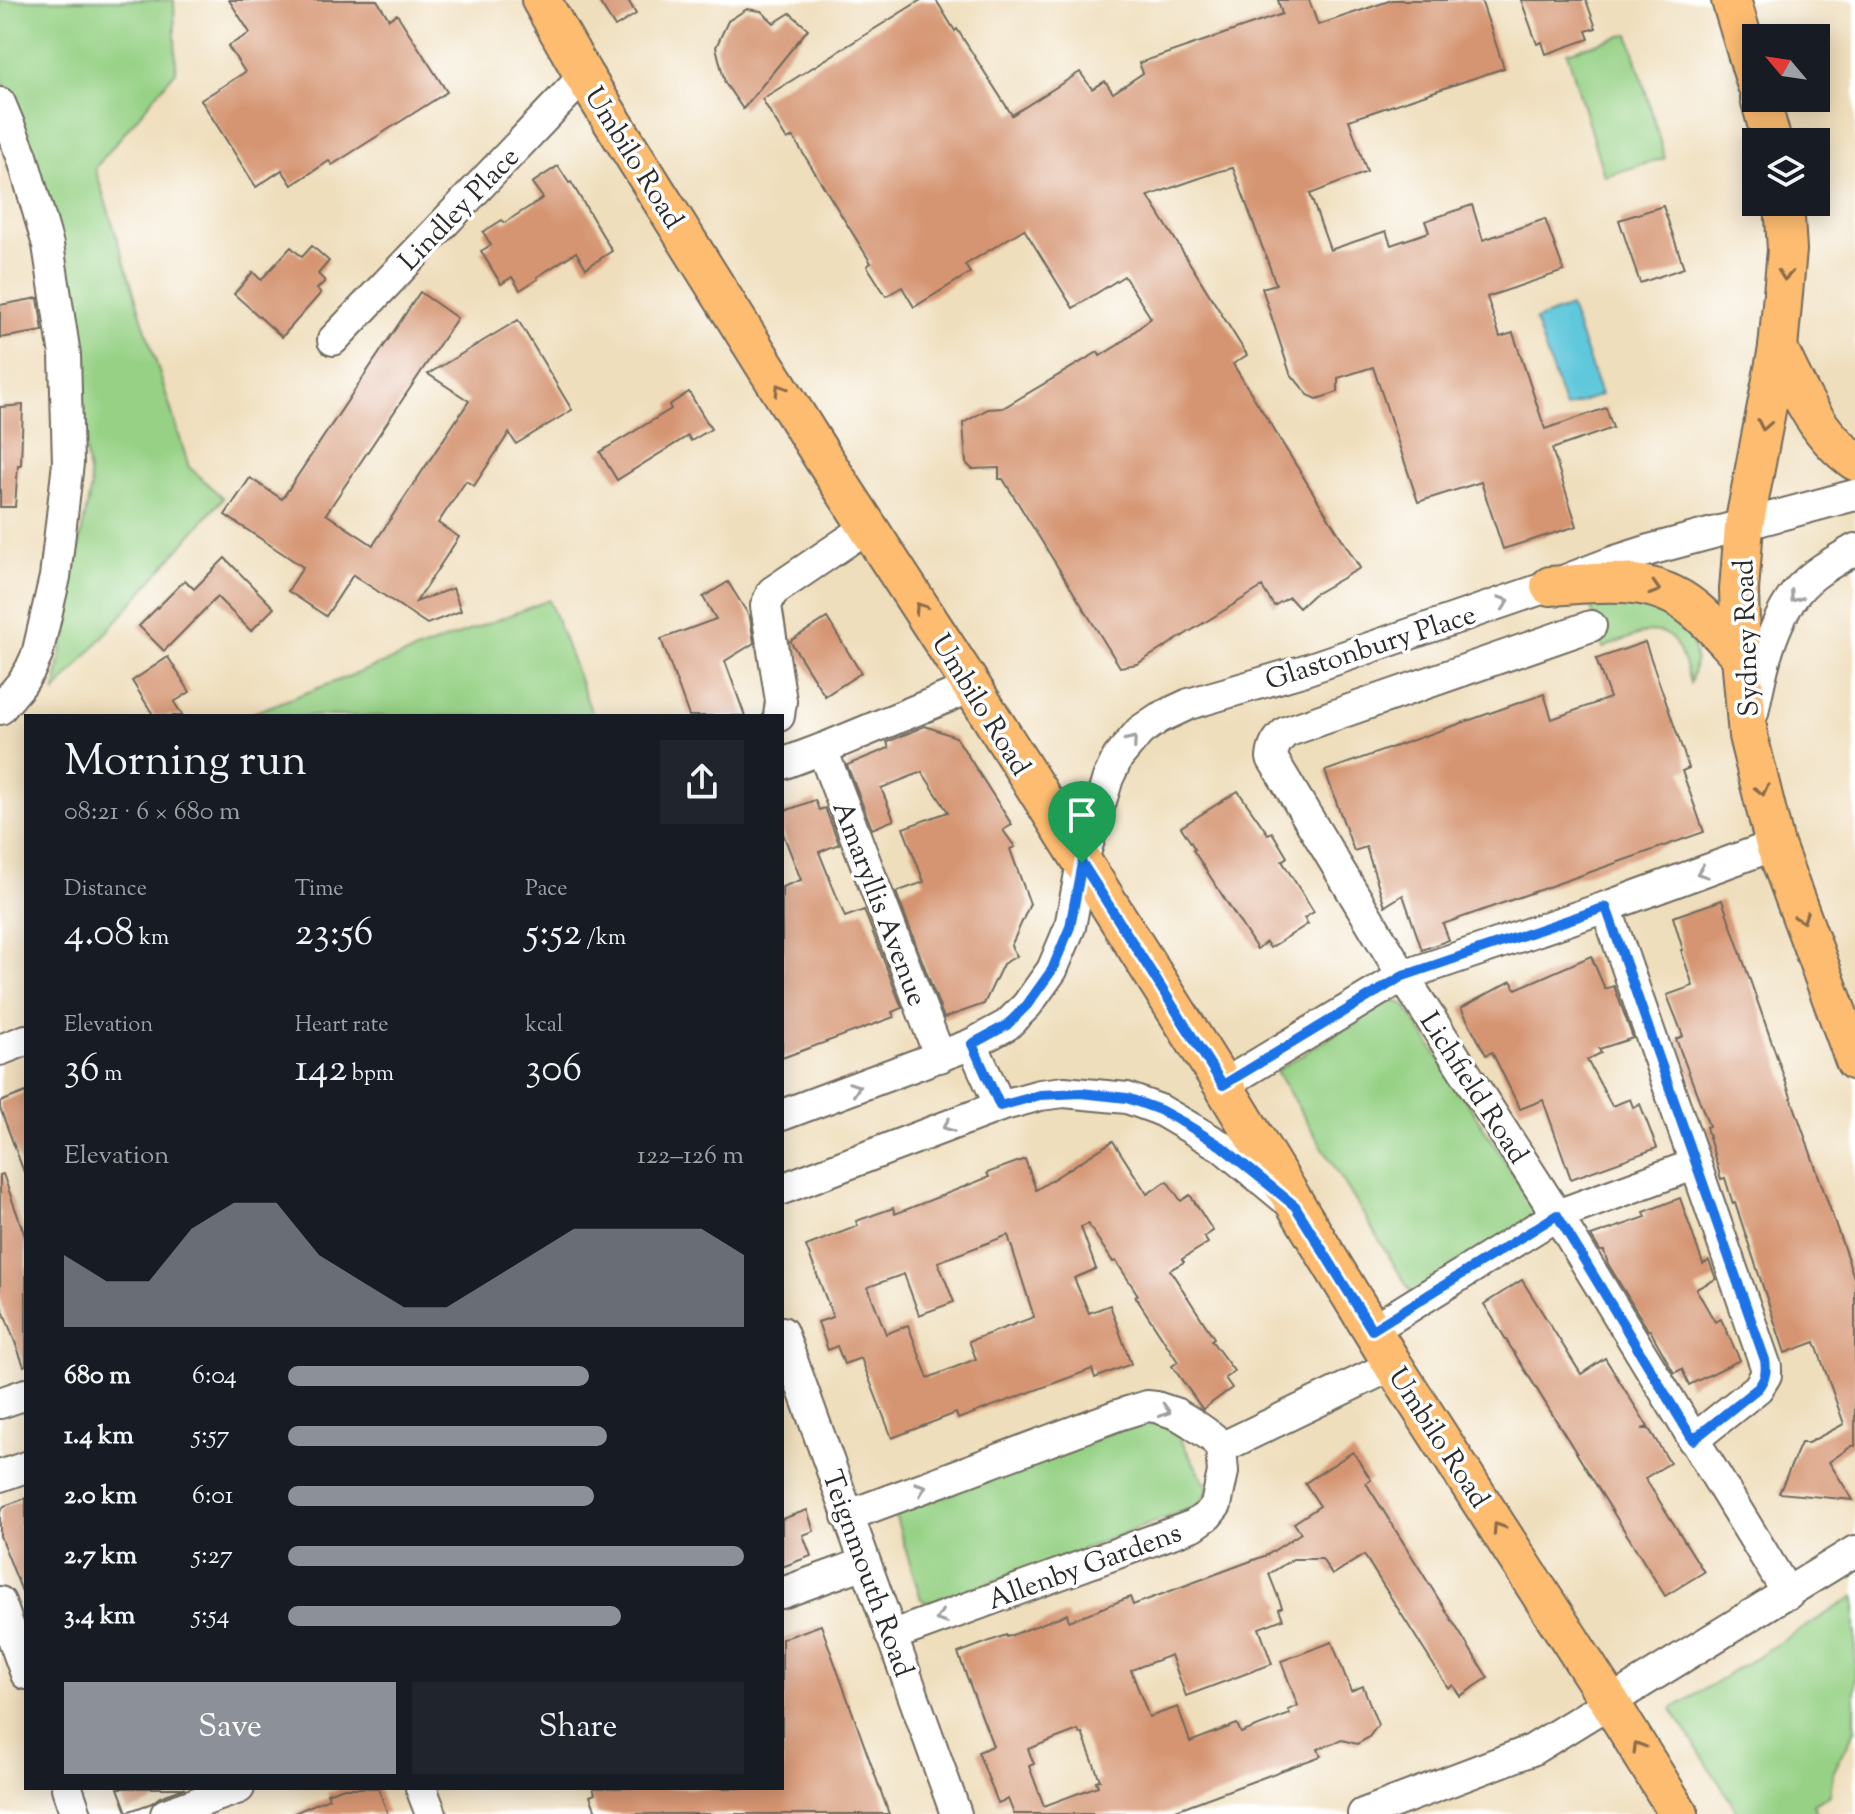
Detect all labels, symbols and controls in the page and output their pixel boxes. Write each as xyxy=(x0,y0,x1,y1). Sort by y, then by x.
north arrow xyxy=(1742,24,1830,112)
map controls xyxy=(1742,24,1830,216)
street label: Umbilo Road xyxy=(573,80,692,237)
button: layers xyxy=(1742,128,1830,216)
street label: Lindley Place xyxy=(391,139,530,281)
one-way arrow xyxy=(1777,269,1794,282)
one-way arrow xyxy=(774,383,790,398)
one-way arrow xyxy=(1756,418,1773,431)
street label: Sydney Road xyxy=(1725,558,1771,717)
one-way arrow xyxy=(1648,580,1661,596)
one-way arrow xyxy=(1790,588,1804,603)
one-way arrow xyxy=(1496,595,1510,612)
street label: Glastonbury Place xyxy=(1260,596,1481,702)
one-way arrow xyxy=(915,602,930,617)
street label: Umbilo Road xyxy=(920,627,1039,784)
text: Morning run xyxy=(64,732,307,795)
one-way arrow xyxy=(1122,735,1137,750)
button: share xyxy=(660,740,744,824)
pin xyxy=(1048,781,1116,863)
one-way arrow xyxy=(1752,783,1769,797)
icon: arrive xyxy=(1060,793,1104,837)
text: 08:21 · 6 × 680 m xyxy=(64,794,241,831)
street label: Amaryllis Avenue xyxy=(821,796,936,1012)
one-way arrow xyxy=(1696,862,1710,879)
text: Distance xyxy=(64,874,147,906)
text: Time xyxy=(295,874,344,906)
text: Pace xyxy=(525,874,567,906)
text: 4.08 xyxy=(64,906,134,963)
text: 23:56 xyxy=(295,906,374,963)
text: 5:52 xyxy=(525,906,582,963)
one-way arrow xyxy=(1792,910,1809,924)
text: km xyxy=(134,923,169,955)
text: /km xyxy=(582,923,626,955)
street label: Lichfield Road xyxy=(1408,1005,1537,1173)
text: Elevation xyxy=(64,1010,153,1042)
text: Heart rate xyxy=(295,1010,389,1042)
text: kcal xyxy=(525,1010,563,1042)
text: 36 xyxy=(64,1042,100,1099)
text: 142 xyxy=(295,1042,347,1099)
text: 306 xyxy=(525,1042,582,1099)
text: m xyxy=(100,1059,123,1091)
text: bpm xyxy=(347,1059,394,1091)
one-way arrow xyxy=(847,1081,861,1098)
one-way arrow xyxy=(942,1116,956,1133)
text: Elevation xyxy=(64,1138,169,1175)
text: 122–126 m xyxy=(637,1138,744,1175)
text: 680 m xyxy=(64,1358,131,1395)
text: 6:04 xyxy=(192,1358,237,1395)
street label: Umbilo Road xyxy=(1377,1360,1498,1517)
one-way arrow xyxy=(1158,1402,1172,1418)
text: 1.4 km xyxy=(64,1418,134,1455)
text: 5:57 xyxy=(192,1418,230,1455)
street label: Teignmouth Road xyxy=(810,1465,922,1683)
text: 2.0 km xyxy=(64,1478,137,1515)
text: 6:01 xyxy=(192,1478,234,1515)
one-way arrow xyxy=(913,1482,927,1498)
street label: Allenby Gardens xyxy=(982,1514,1188,1621)
one-way arrow xyxy=(1493,1522,1508,1537)
text: 2.7 km xyxy=(64,1538,137,1575)
text: 5:27 xyxy=(192,1538,233,1575)
text: 3.4 km xyxy=(64,1598,135,1635)
text: 5:54 xyxy=(192,1598,230,1635)
one-way arrow xyxy=(935,1608,949,1625)
button: Save xyxy=(64,1682,396,1774)
button: Share xyxy=(412,1682,744,1774)
one-way arrow xyxy=(1633,1742,1648,1756)

